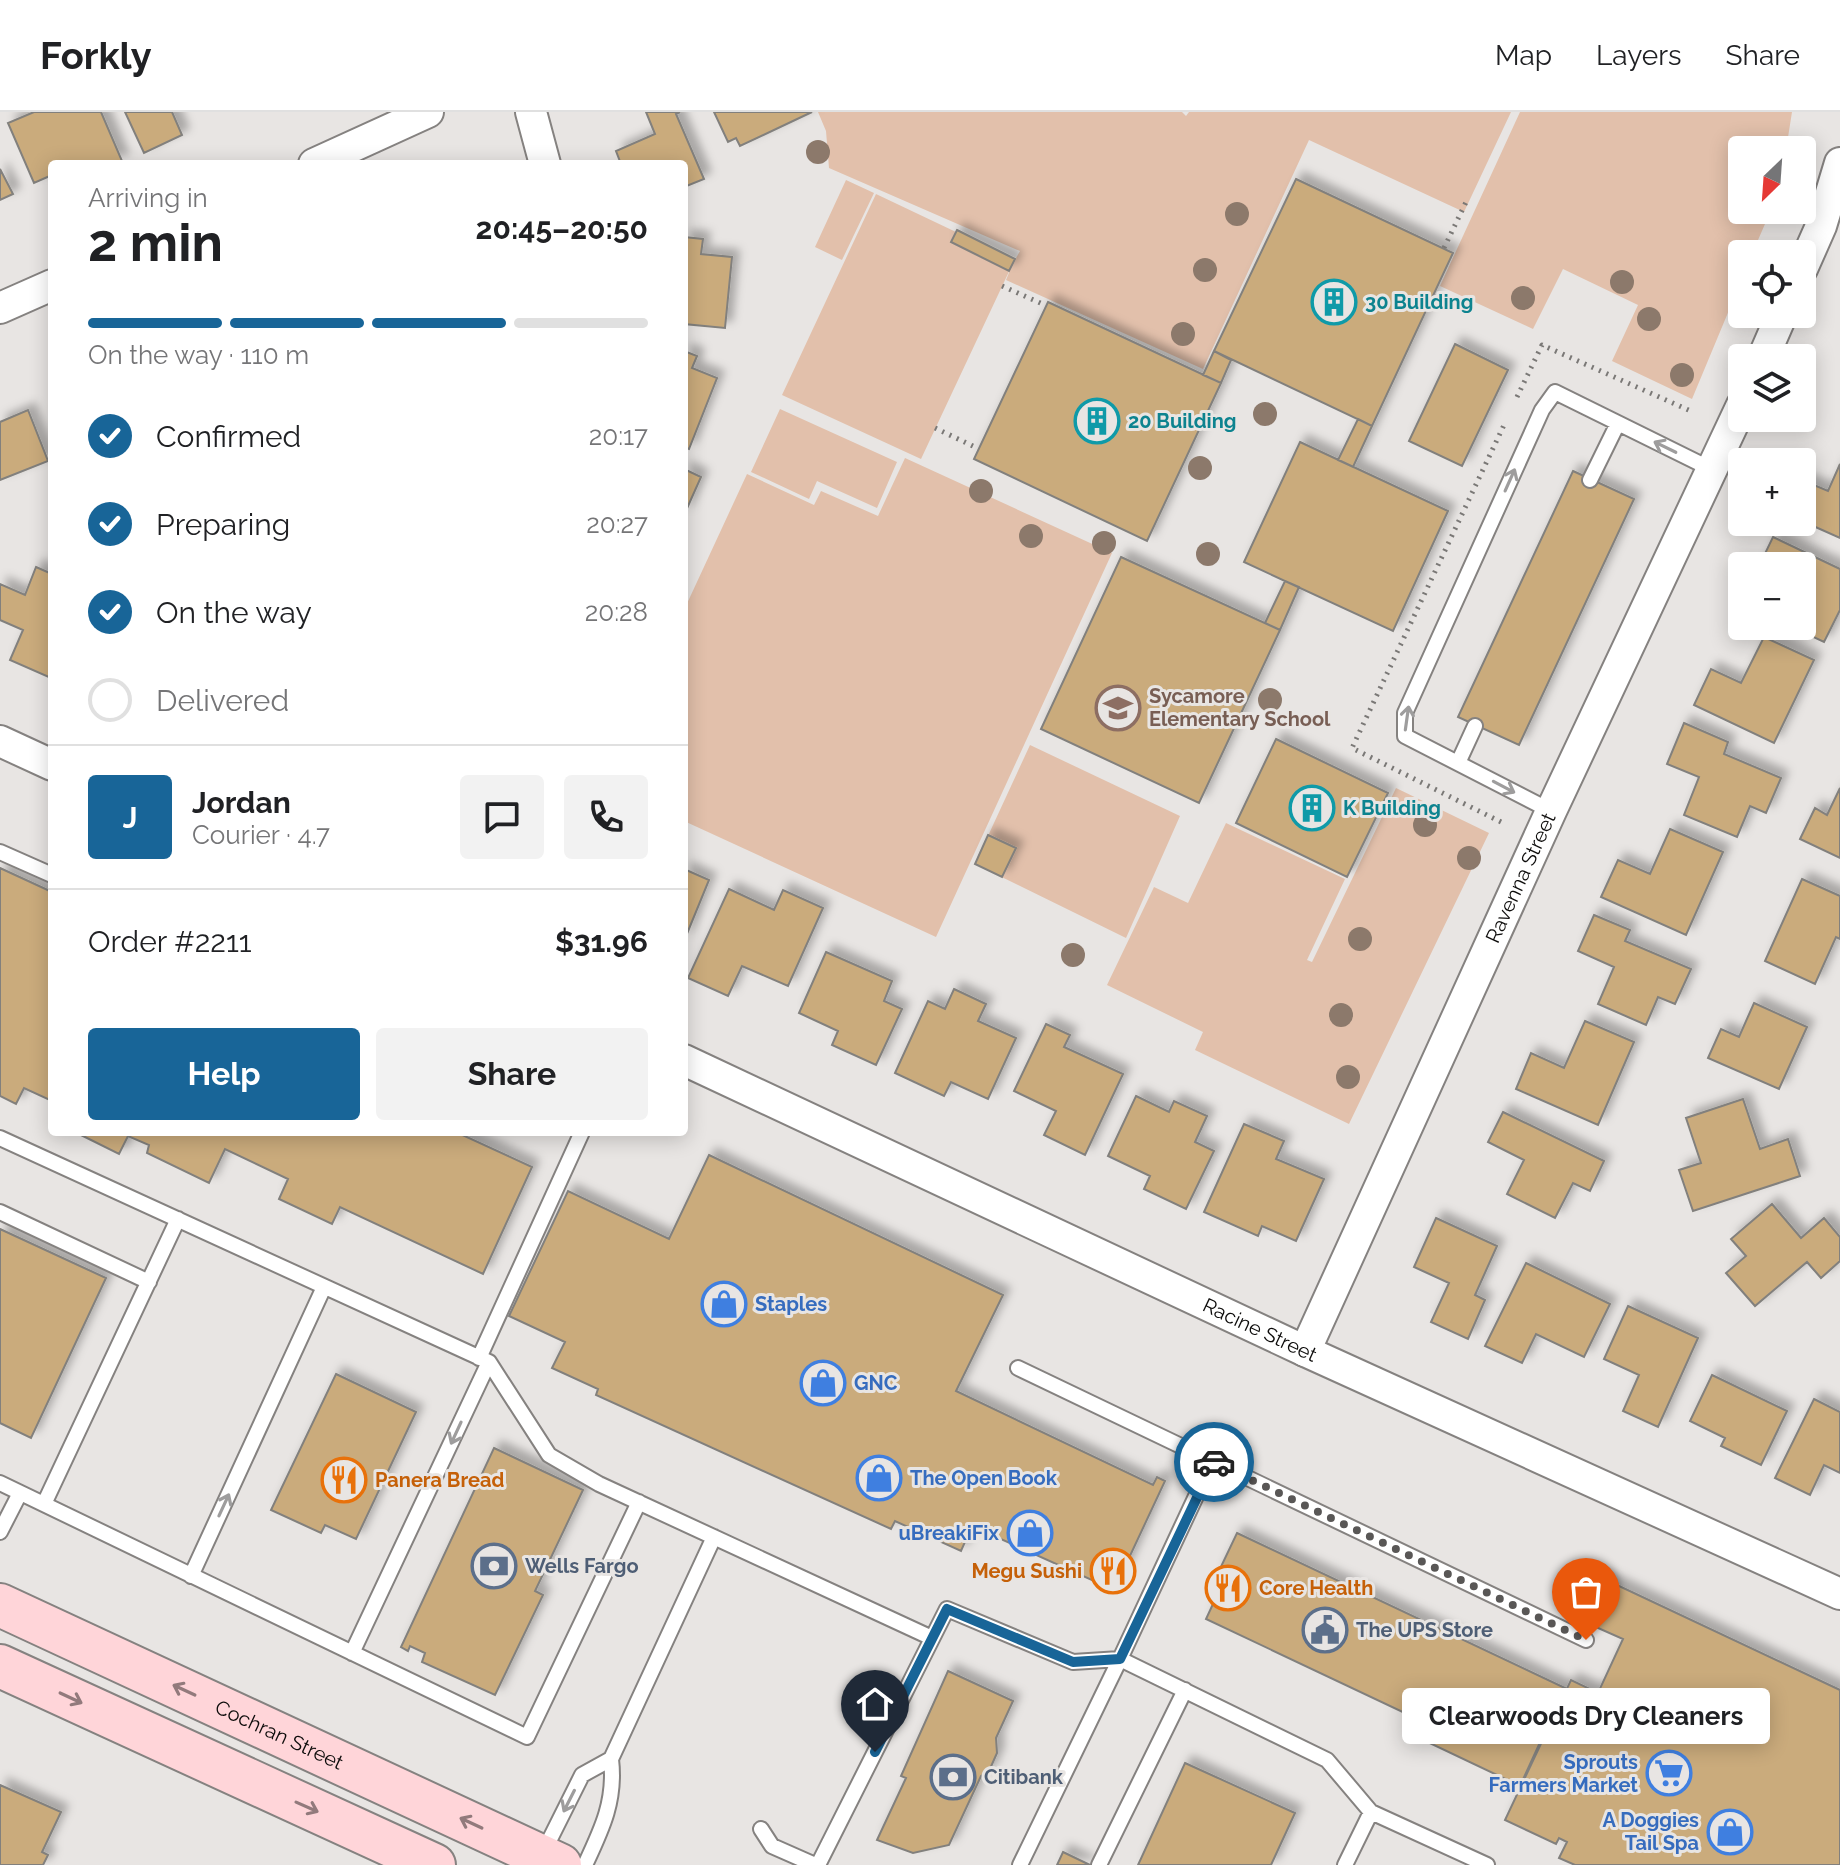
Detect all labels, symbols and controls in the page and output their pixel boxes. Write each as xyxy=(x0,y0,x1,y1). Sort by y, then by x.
text: Forkly xyxy=(40,33,152,78)
text: Map xyxy=(1495,39,1552,72)
text: Layers xyxy=(1596,39,1682,72)
text: Share xyxy=(1726,39,1800,72)
north arrow xyxy=(1728,136,1816,224)
map controls xyxy=(1728,136,1816,640)
text: Arriving in xyxy=(88,183,208,213)
text: 20:45–20:50 xyxy=(476,211,648,246)
text: 2 min xyxy=(88,212,223,273)
button: locate xyxy=(1728,240,1816,328)
building icon: 30 Building xyxy=(1310,278,1358,326)
place label: 30 Building xyxy=(1365,290,1473,314)
text: On the way · 110 m xyxy=(88,340,309,370)
button: layers xyxy=(1728,344,1816,432)
building icon: 20 Building xyxy=(1073,397,1121,445)
place label: 20 Building xyxy=(1128,409,1236,433)
icon: check xyxy=(88,414,132,458)
text: Confirmed xyxy=(156,419,301,454)
text: 20:17 xyxy=(589,421,648,451)
one-way arrow xyxy=(1654,438,1678,454)
button: + xyxy=(1728,448,1816,536)
one-way arrow xyxy=(1504,468,1519,493)
icon: check xyxy=(88,502,132,546)
text: Preparing xyxy=(156,507,290,542)
text: 20:27 xyxy=(586,509,648,539)
button: − xyxy=(1728,552,1816,640)
icon: check xyxy=(88,590,132,634)
text: On the way xyxy=(156,595,312,630)
text: 20:28 xyxy=(585,597,648,627)
text: Delivered xyxy=(156,683,289,718)
school or university icon: Sycamore Elementary School xyxy=(1094,684,1142,732)
place label: Sycamore Elementary School xyxy=(1149,684,1331,731)
one-way arrow xyxy=(1400,705,1415,731)
button: chat xyxy=(460,775,544,859)
button: phone xyxy=(564,775,648,859)
one-way arrow xyxy=(1492,780,1516,796)
building icon: K Building xyxy=(1288,784,1336,832)
text: Jordan xyxy=(192,785,291,820)
place label: K Building xyxy=(1343,796,1441,820)
text: J xyxy=(123,800,137,835)
street label: Ravenna Street xyxy=(1481,809,1561,947)
text: Courier · 4.7 xyxy=(192,820,330,850)
text: Order #2211 xyxy=(88,924,252,959)
text: $31.96 xyxy=(555,924,648,959)
button: Help xyxy=(88,1028,360,1120)
button: Share xyxy=(376,1028,648,1120)
shop icon: Staples xyxy=(700,1280,748,1328)
place label: Staples xyxy=(755,1292,827,1316)
street label: Racine Street xyxy=(1199,1293,1321,1367)
shop icon: GNC xyxy=(799,1359,847,1407)
place label: GNC xyxy=(854,1371,898,1395)
one-way arrow xyxy=(448,1421,463,1445)
courier xyxy=(1174,1422,1254,1502)
icon: car xyxy=(1192,1440,1236,1484)
shop icon: The Open Book xyxy=(855,1454,903,1502)
restaurant icon: Panera Bread xyxy=(320,1456,368,1504)
place label: The Open Book xyxy=(910,1466,1058,1490)
place label: Panera Bread xyxy=(375,1468,504,1492)
one-way arrow xyxy=(217,1493,232,1517)
shop icon: uBreakiFix xyxy=(1006,1509,1054,1557)
place label: uBreakiFix xyxy=(899,1521,999,1545)
bank icon: Wells Fargo xyxy=(470,1542,518,1590)
restaurant icon: Megu Sushi xyxy=(1089,1547,1137,1595)
place label: Wells Fargo xyxy=(525,1554,639,1578)
pin xyxy=(1552,1558,1620,1640)
place label: Megu Sushi xyxy=(971,1559,1082,1583)
restaurant icon: Core Health xyxy=(1204,1564,1252,1612)
icon: bag xyxy=(1564,1570,1608,1614)
place label: Core Health xyxy=(1259,1576,1373,1600)
public building icon: The UPS Store xyxy=(1301,1606,1349,1654)
place label: The UPS Store xyxy=(1356,1618,1493,1642)
pin xyxy=(841,1670,909,1752)
one-way arrow xyxy=(172,1682,196,1697)
icon: home xyxy=(853,1682,897,1726)
callout: Clearwoods Dry Cleaners xyxy=(1402,1688,1770,1744)
one-way arrow xyxy=(58,1692,83,1707)
street label: Cochran Street xyxy=(212,1695,347,1775)
text: Clearwoods Dry Cleaners xyxy=(1429,1701,1743,1731)
supermarket icon: Sprouts Farmers Market xyxy=(1645,1749,1693,1797)
place label: Sprouts Farmers Market xyxy=(1489,1750,1638,1797)
bank icon: Citibank xyxy=(929,1753,977,1801)
place label: Citibank xyxy=(984,1765,1064,1789)
one-way arrow xyxy=(561,1789,576,1813)
one-way arrow xyxy=(295,1800,319,1815)
place label: A Doggies Tail Spa xyxy=(1603,1808,1699,1855)
shop icon: A Doggies Tail Spa xyxy=(1706,1808,1754,1856)
one-way arrow xyxy=(459,1815,483,1830)

